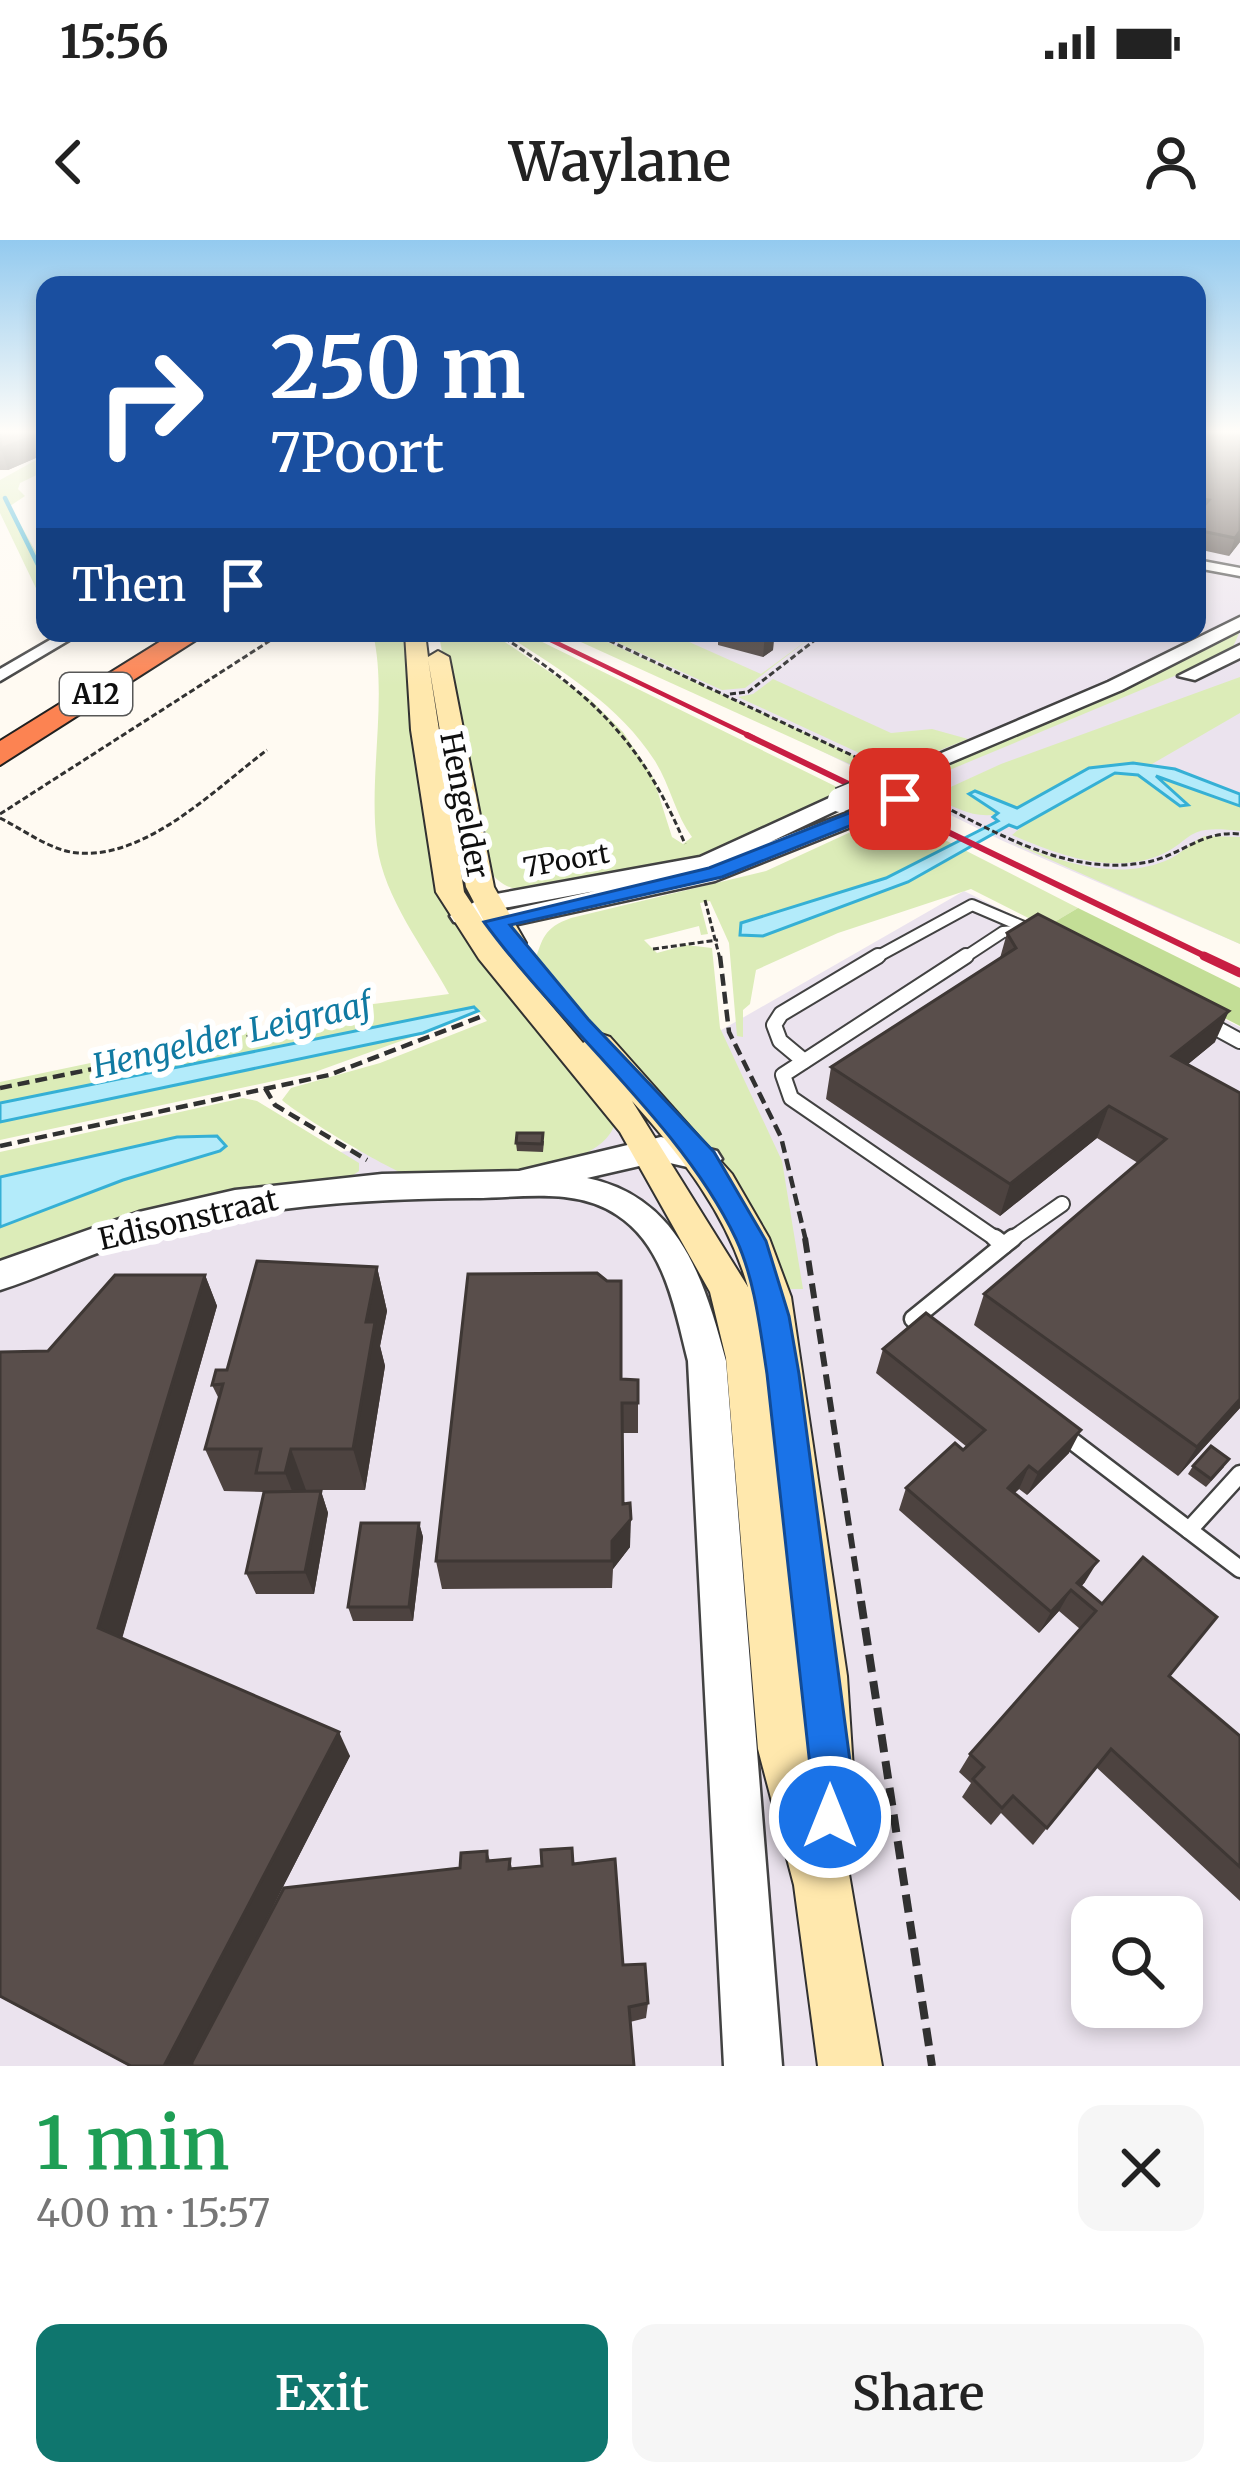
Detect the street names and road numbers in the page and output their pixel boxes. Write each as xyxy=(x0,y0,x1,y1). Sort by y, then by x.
road number: A12 xyxy=(60,673,132,715)
street label: Hengelder xyxy=(432,728,498,882)
street label: 7Poort xyxy=(520,836,612,884)
street label: Edisonstraat xyxy=(95,1180,282,1258)

